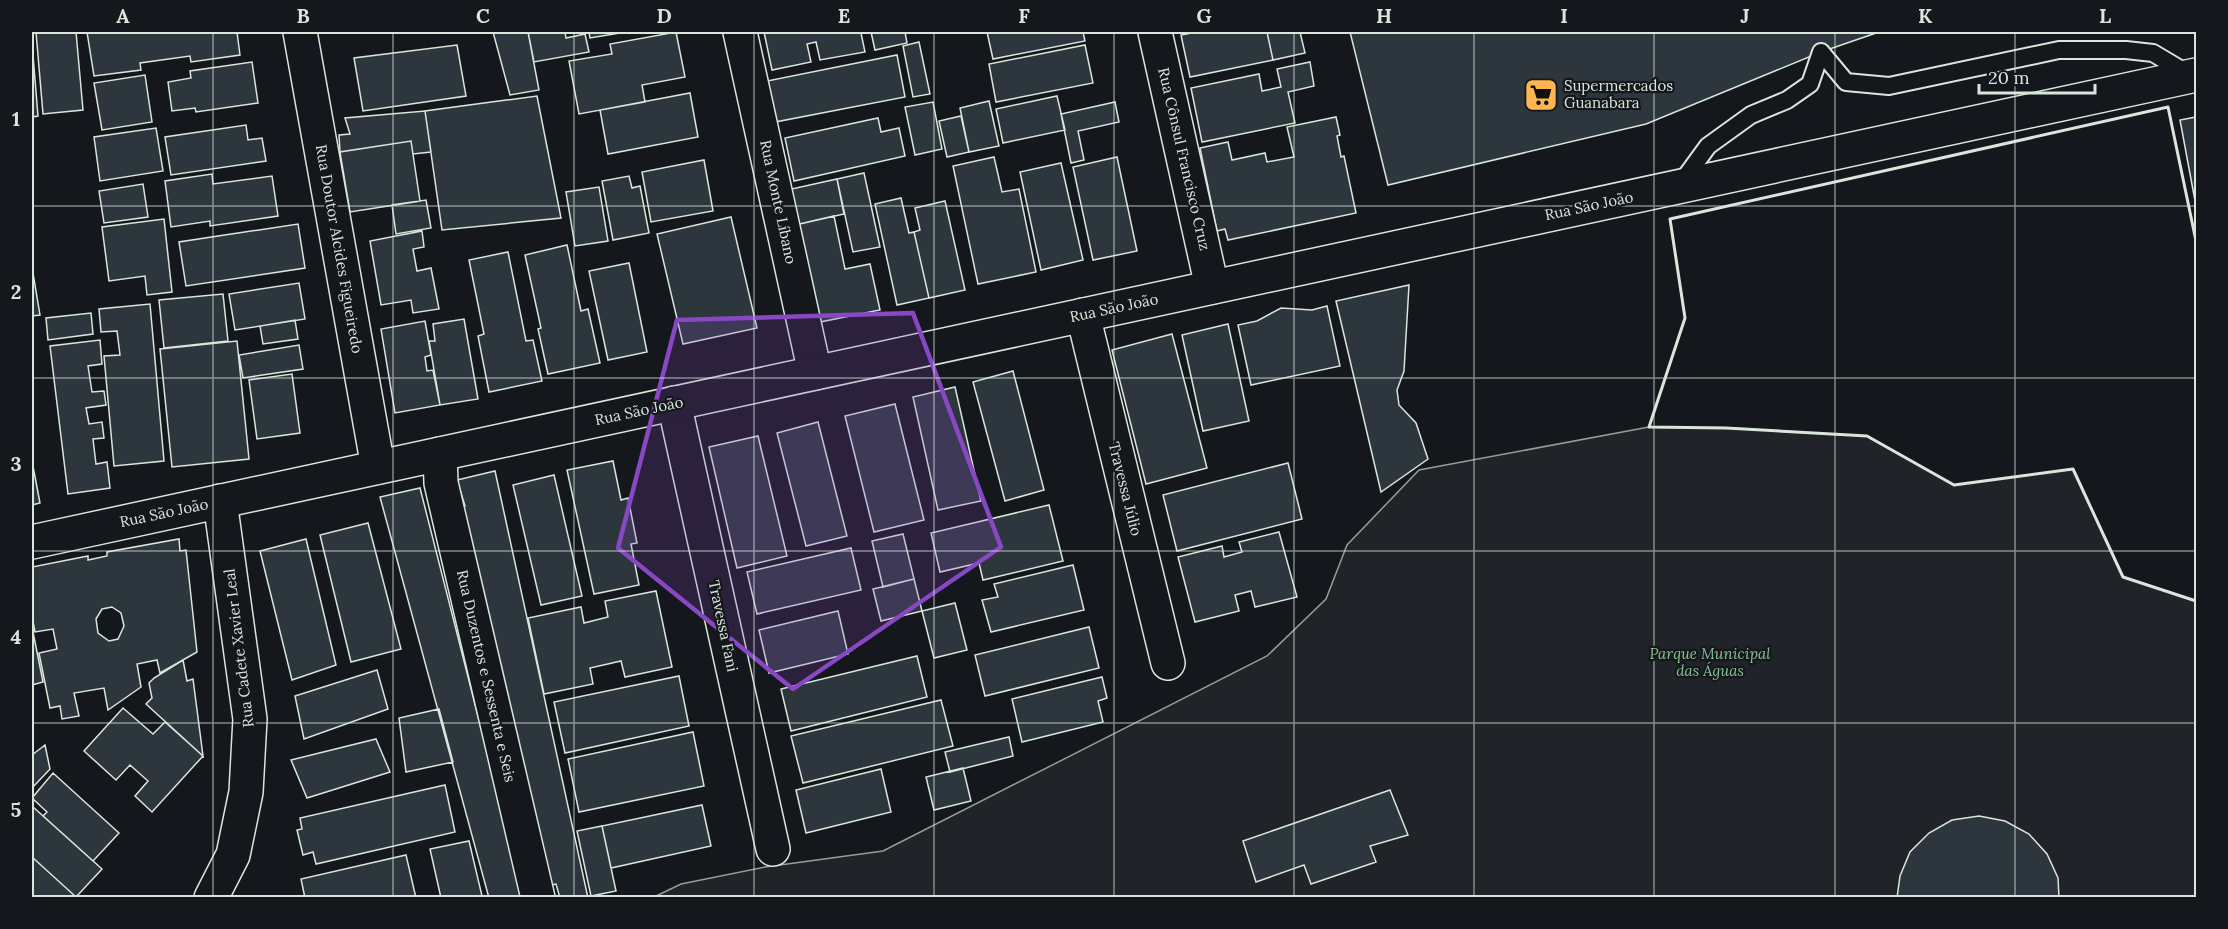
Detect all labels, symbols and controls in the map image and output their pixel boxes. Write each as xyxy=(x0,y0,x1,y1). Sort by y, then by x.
text: A xyxy=(116,3,130,28)
text: B xyxy=(296,3,310,28)
text: C xyxy=(476,3,490,28)
text: D xyxy=(656,3,672,28)
text: E xyxy=(838,3,850,28)
text: F xyxy=(1018,3,1030,28)
text: G xyxy=(1196,3,1212,28)
text: H xyxy=(1376,3,1392,28)
text: I xyxy=(1560,3,1568,28)
text: J xyxy=(1740,3,1750,28)
text: K xyxy=(1918,3,1933,28)
text: L xyxy=(2099,3,2111,28)
scale bar xyxy=(1979,57,2094,95)
street label: Rua Cônsul Francisco Cruz xyxy=(1154,66,1215,252)
text: 20 m xyxy=(1988,66,2030,89)
place label: Supermercados Guanabara xyxy=(1564,76,1673,112)
supermarket icon: Supermercados Guanabara xyxy=(1523,77,1559,113)
text: 1 xyxy=(12,106,20,131)
street label: Rua Monte Líbano xyxy=(756,138,801,266)
street label: Rua Doutor Alcides Figueiredo xyxy=(312,143,367,355)
street label: Rua São João xyxy=(1543,187,1635,224)
text: 2 xyxy=(11,279,21,304)
street label: Rua São João xyxy=(1068,289,1160,326)
street label: Rua São João xyxy=(593,392,685,429)
street label: Travessa Júlio xyxy=(1105,440,1146,538)
text: 3 xyxy=(10,451,22,476)
street label: Rua São João xyxy=(118,494,210,531)
street label: Rua Cadete Xavier Leal xyxy=(219,568,258,728)
street label: Rua Duzentos e Sessenta e Seis xyxy=(453,568,520,784)
street label: Travessa Fani xyxy=(705,578,742,673)
text: 4 xyxy=(11,624,22,649)
park label: Parque Municipal das Águas xyxy=(1649,644,1771,680)
text: 5 xyxy=(11,797,22,822)

